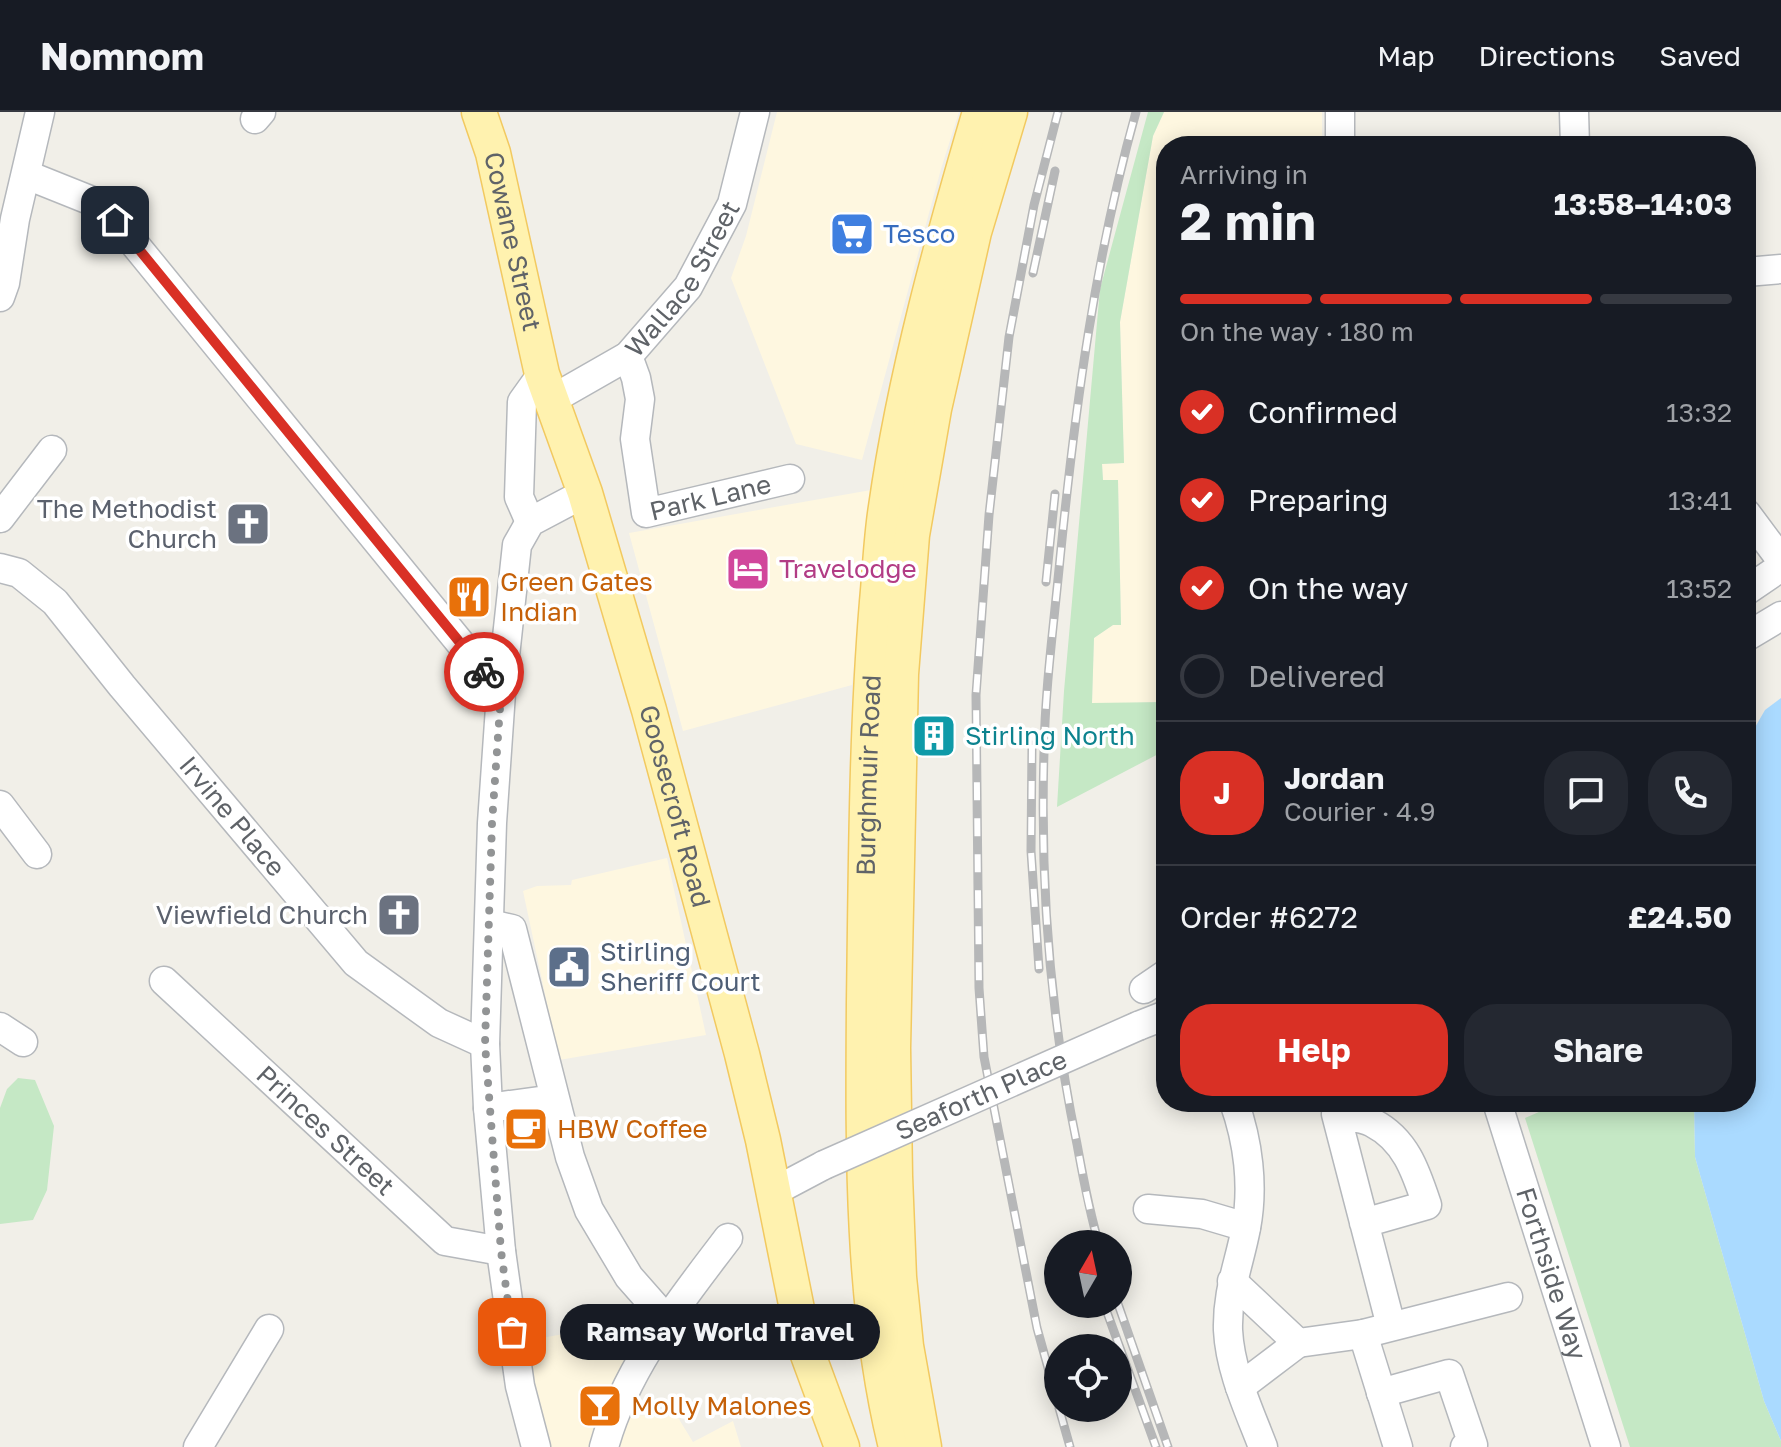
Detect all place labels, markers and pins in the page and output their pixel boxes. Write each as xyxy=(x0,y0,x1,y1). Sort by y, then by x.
pin xyxy=(81,186,149,254)
supermarket icon: Tesco xyxy=(828,210,876,258)
place label: Tesco xyxy=(883,218,955,249)
place label: The Methodist Church xyxy=(37,493,217,554)
church icon: The Methodist Church xyxy=(224,500,272,548)
hotel icon: Travelodge xyxy=(724,545,772,593)
place label: Travelodge xyxy=(779,553,917,584)
place label: Green Gates Indian xyxy=(500,566,653,627)
restaurant icon: Green Gates Indian xyxy=(445,573,493,621)
building icon: Stirling North xyxy=(910,712,958,760)
place label: Stirling North xyxy=(965,720,1135,751)
church icon: Viewfield Church xyxy=(375,891,423,939)
place label: Viewfield Church xyxy=(156,899,368,930)
place label: Stirling Sheriff Court xyxy=(600,936,761,997)
public building icon: Stirling Sheriff Court xyxy=(545,943,593,991)
cafe icon: HBW Coffee xyxy=(502,1105,550,1153)
place label: HBW Coffee xyxy=(557,1113,708,1144)
pin xyxy=(478,1298,546,1366)
callout: Ramsay World Travel xyxy=(560,1304,880,1360)
bar icon: Molly Malones xyxy=(576,1382,624,1430)
place label: Molly Malones xyxy=(631,1390,812,1421)

